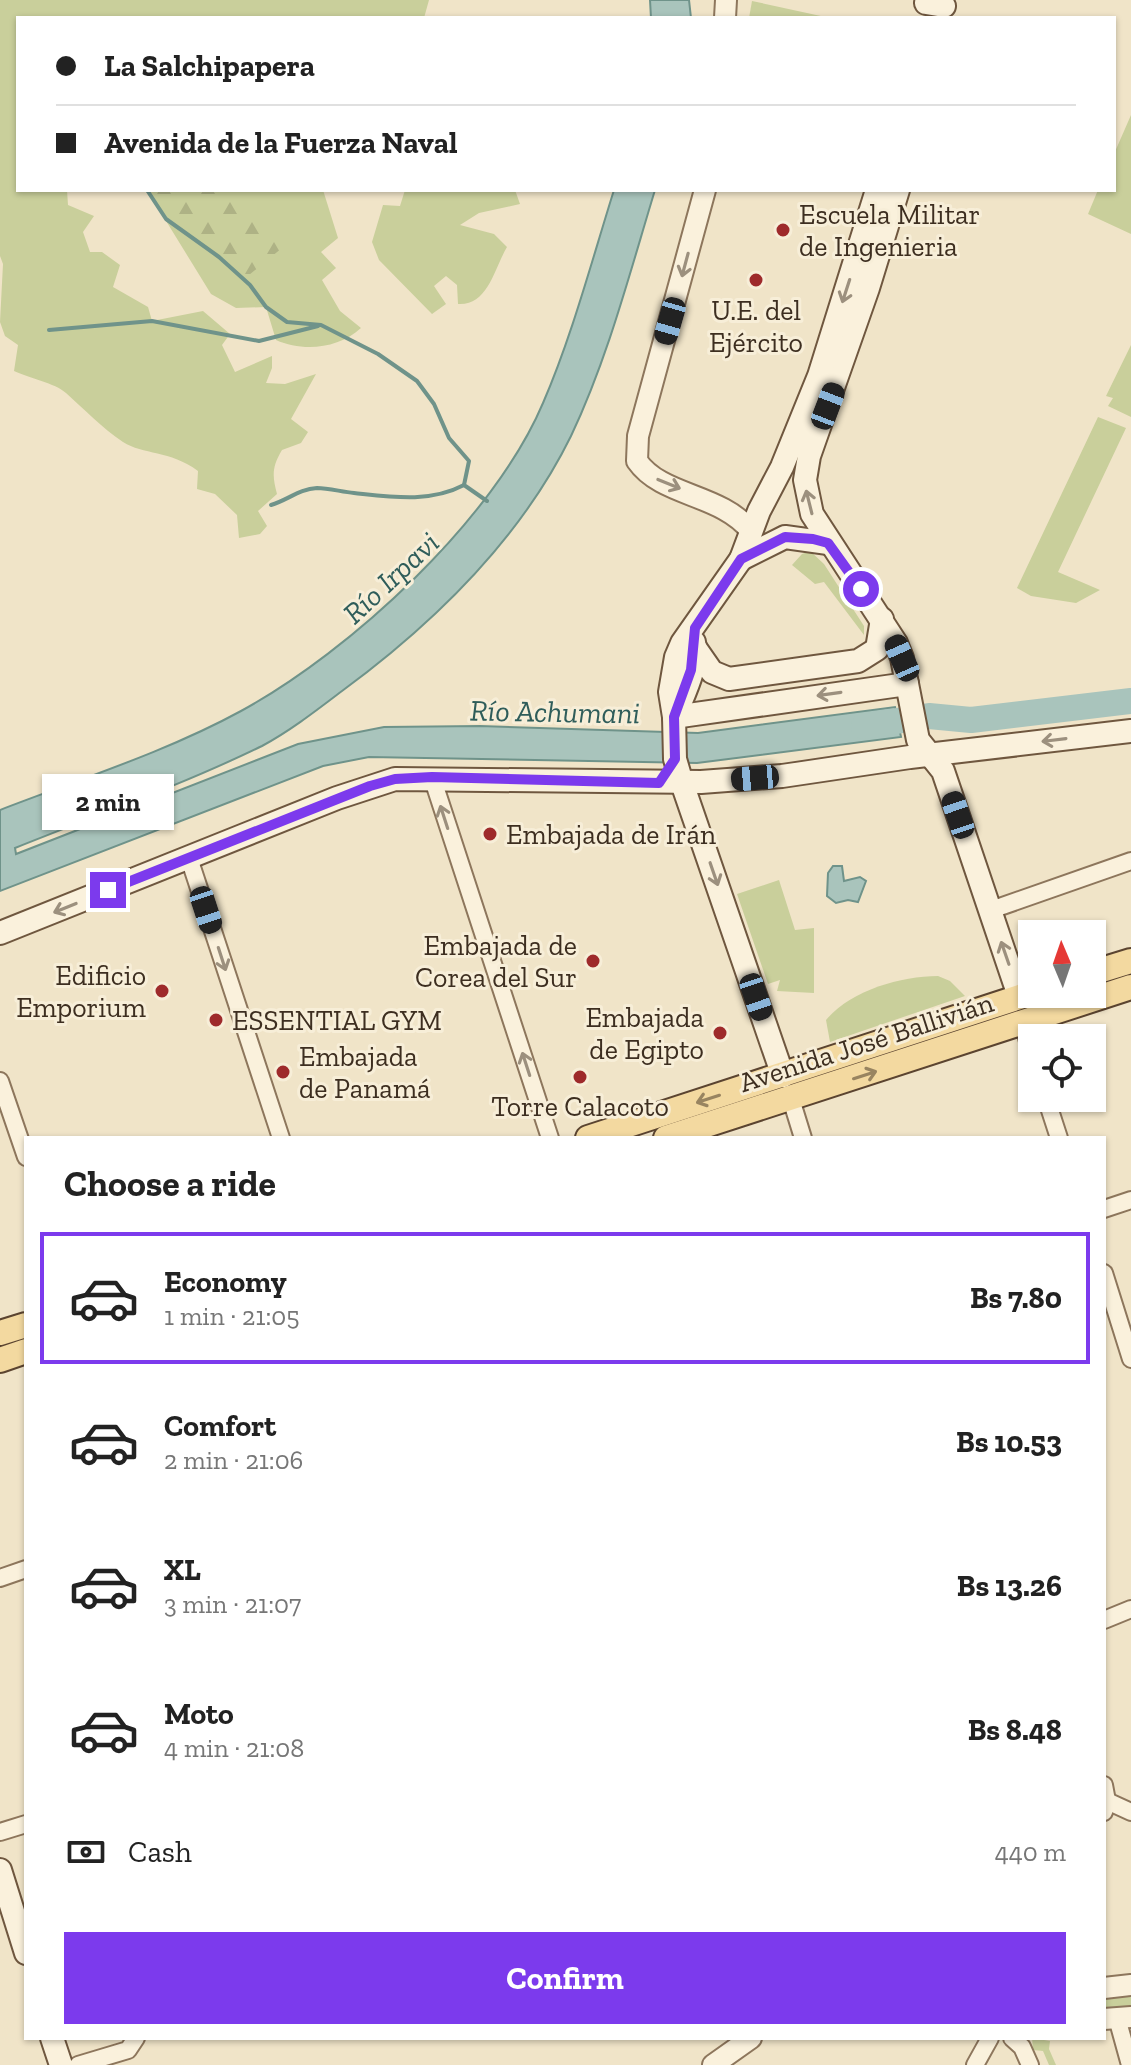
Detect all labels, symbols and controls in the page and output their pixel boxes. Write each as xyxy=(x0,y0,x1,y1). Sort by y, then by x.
text: La Salchipapera xyxy=(104,48,315,84)
text: Avenida de la Fuerza Naval xyxy=(104,125,458,161)
place label: Escuela Militar de Ingenieria xyxy=(799,198,980,263)
marker: Escuela Militar de Ingenieria xyxy=(774,221,792,239)
one-way arrow xyxy=(677,252,692,278)
marker: U.E. del Ejército xyxy=(747,271,765,289)
one-way arrow xyxy=(838,278,853,304)
place label: U.E. del Ejército xyxy=(709,294,803,359)
car xyxy=(652,295,688,347)
car xyxy=(808,379,848,433)
one-way arrow xyxy=(656,478,681,492)
one-way arrow xyxy=(801,489,816,515)
water label: Río Irpavi xyxy=(336,525,446,631)
route start xyxy=(843,571,879,607)
car xyxy=(881,631,923,685)
one-way arrow xyxy=(817,687,843,702)
water label: Río Achumani xyxy=(469,693,641,731)
one-way arrow xyxy=(1041,733,1067,748)
car xyxy=(730,764,780,792)
callout: 2 min xyxy=(42,774,174,830)
text: 2 min xyxy=(76,786,140,818)
car xyxy=(939,788,977,842)
one-way arrow xyxy=(436,805,450,830)
place label: Embajada de Irán xyxy=(506,818,716,851)
marker: Embajada de Irán xyxy=(481,825,499,843)
one-way arrow xyxy=(708,862,722,886)
route end xyxy=(90,872,126,908)
car xyxy=(187,883,225,937)
one-way arrow xyxy=(53,902,78,916)
north arrow xyxy=(1018,920,1106,1008)
map controls xyxy=(1018,920,1106,1112)
place label: Embajada de Corea del Sur xyxy=(415,929,577,994)
one-way arrow xyxy=(996,941,1011,966)
one-way arrow xyxy=(216,946,231,971)
marker: Embajada de Corea del Sur xyxy=(584,952,602,970)
place label: Edificio Emporium xyxy=(16,959,146,1024)
car xyxy=(737,970,775,1024)
marker: Edificio Emporium xyxy=(153,982,171,1000)
street label: Avenida José Ballivián xyxy=(735,986,997,1099)
place label: Embajada de Egipto xyxy=(585,1001,704,1066)
place label: ESSENTIAL GYM xyxy=(232,1004,442,1037)
marker: ESSENTIAL GYM xyxy=(207,1011,225,1029)
marker: Embajada de Egipto xyxy=(711,1024,729,1042)
button: locate xyxy=(1018,1024,1106,1112)
place label: Embajada de Panamá xyxy=(299,1040,431,1105)
one-way arrow xyxy=(517,1052,532,1077)
marker: Embajada de Panamá xyxy=(274,1063,292,1081)
one-way arrow xyxy=(852,1066,877,1081)
marker: Torre Calacoto xyxy=(571,1068,589,1086)
place label: Torre Calacoto xyxy=(491,1090,669,1123)
one-way arrow xyxy=(696,1093,721,1108)
text: Choose a ride xyxy=(64,1162,276,1205)
icon: car xyxy=(68,1262,140,1334)
text: Economy xyxy=(164,1264,287,1300)
text: Bs 7.80 xyxy=(970,1280,1062,1316)
text: 1 min · 21:05 xyxy=(164,1300,300,1332)
icon: car xyxy=(68,1406,140,1478)
text: Comfort xyxy=(164,1408,276,1444)
text: Bs 10.53 xyxy=(956,1424,1062,1460)
text: 2 min · 21:06 xyxy=(164,1444,303,1476)
icon: car xyxy=(68,1550,140,1622)
text: XL xyxy=(164,1552,201,1588)
text: Bs 13.26 xyxy=(957,1568,1062,1604)
text: 3 min · 21:07 xyxy=(164,1588,301,1620)
icon: car xyxy=(68,1694,140,1766)
text: Moto xyxy=(164,1696,234,1732)
text: Bs 8.48 xyxy=(968,1712,1062,1748)
text: 4 min · 21:08 xyxy=(164,1732,304,1764)
icon: cash xyxy=(64,1830,108,1874)
text: Cash xyxy=(128,1834,192,1870)
text: 440 m xyxy=(995,1836,1066,1868)
button: Confirm xyxy=(64,1932,1066,2024)

